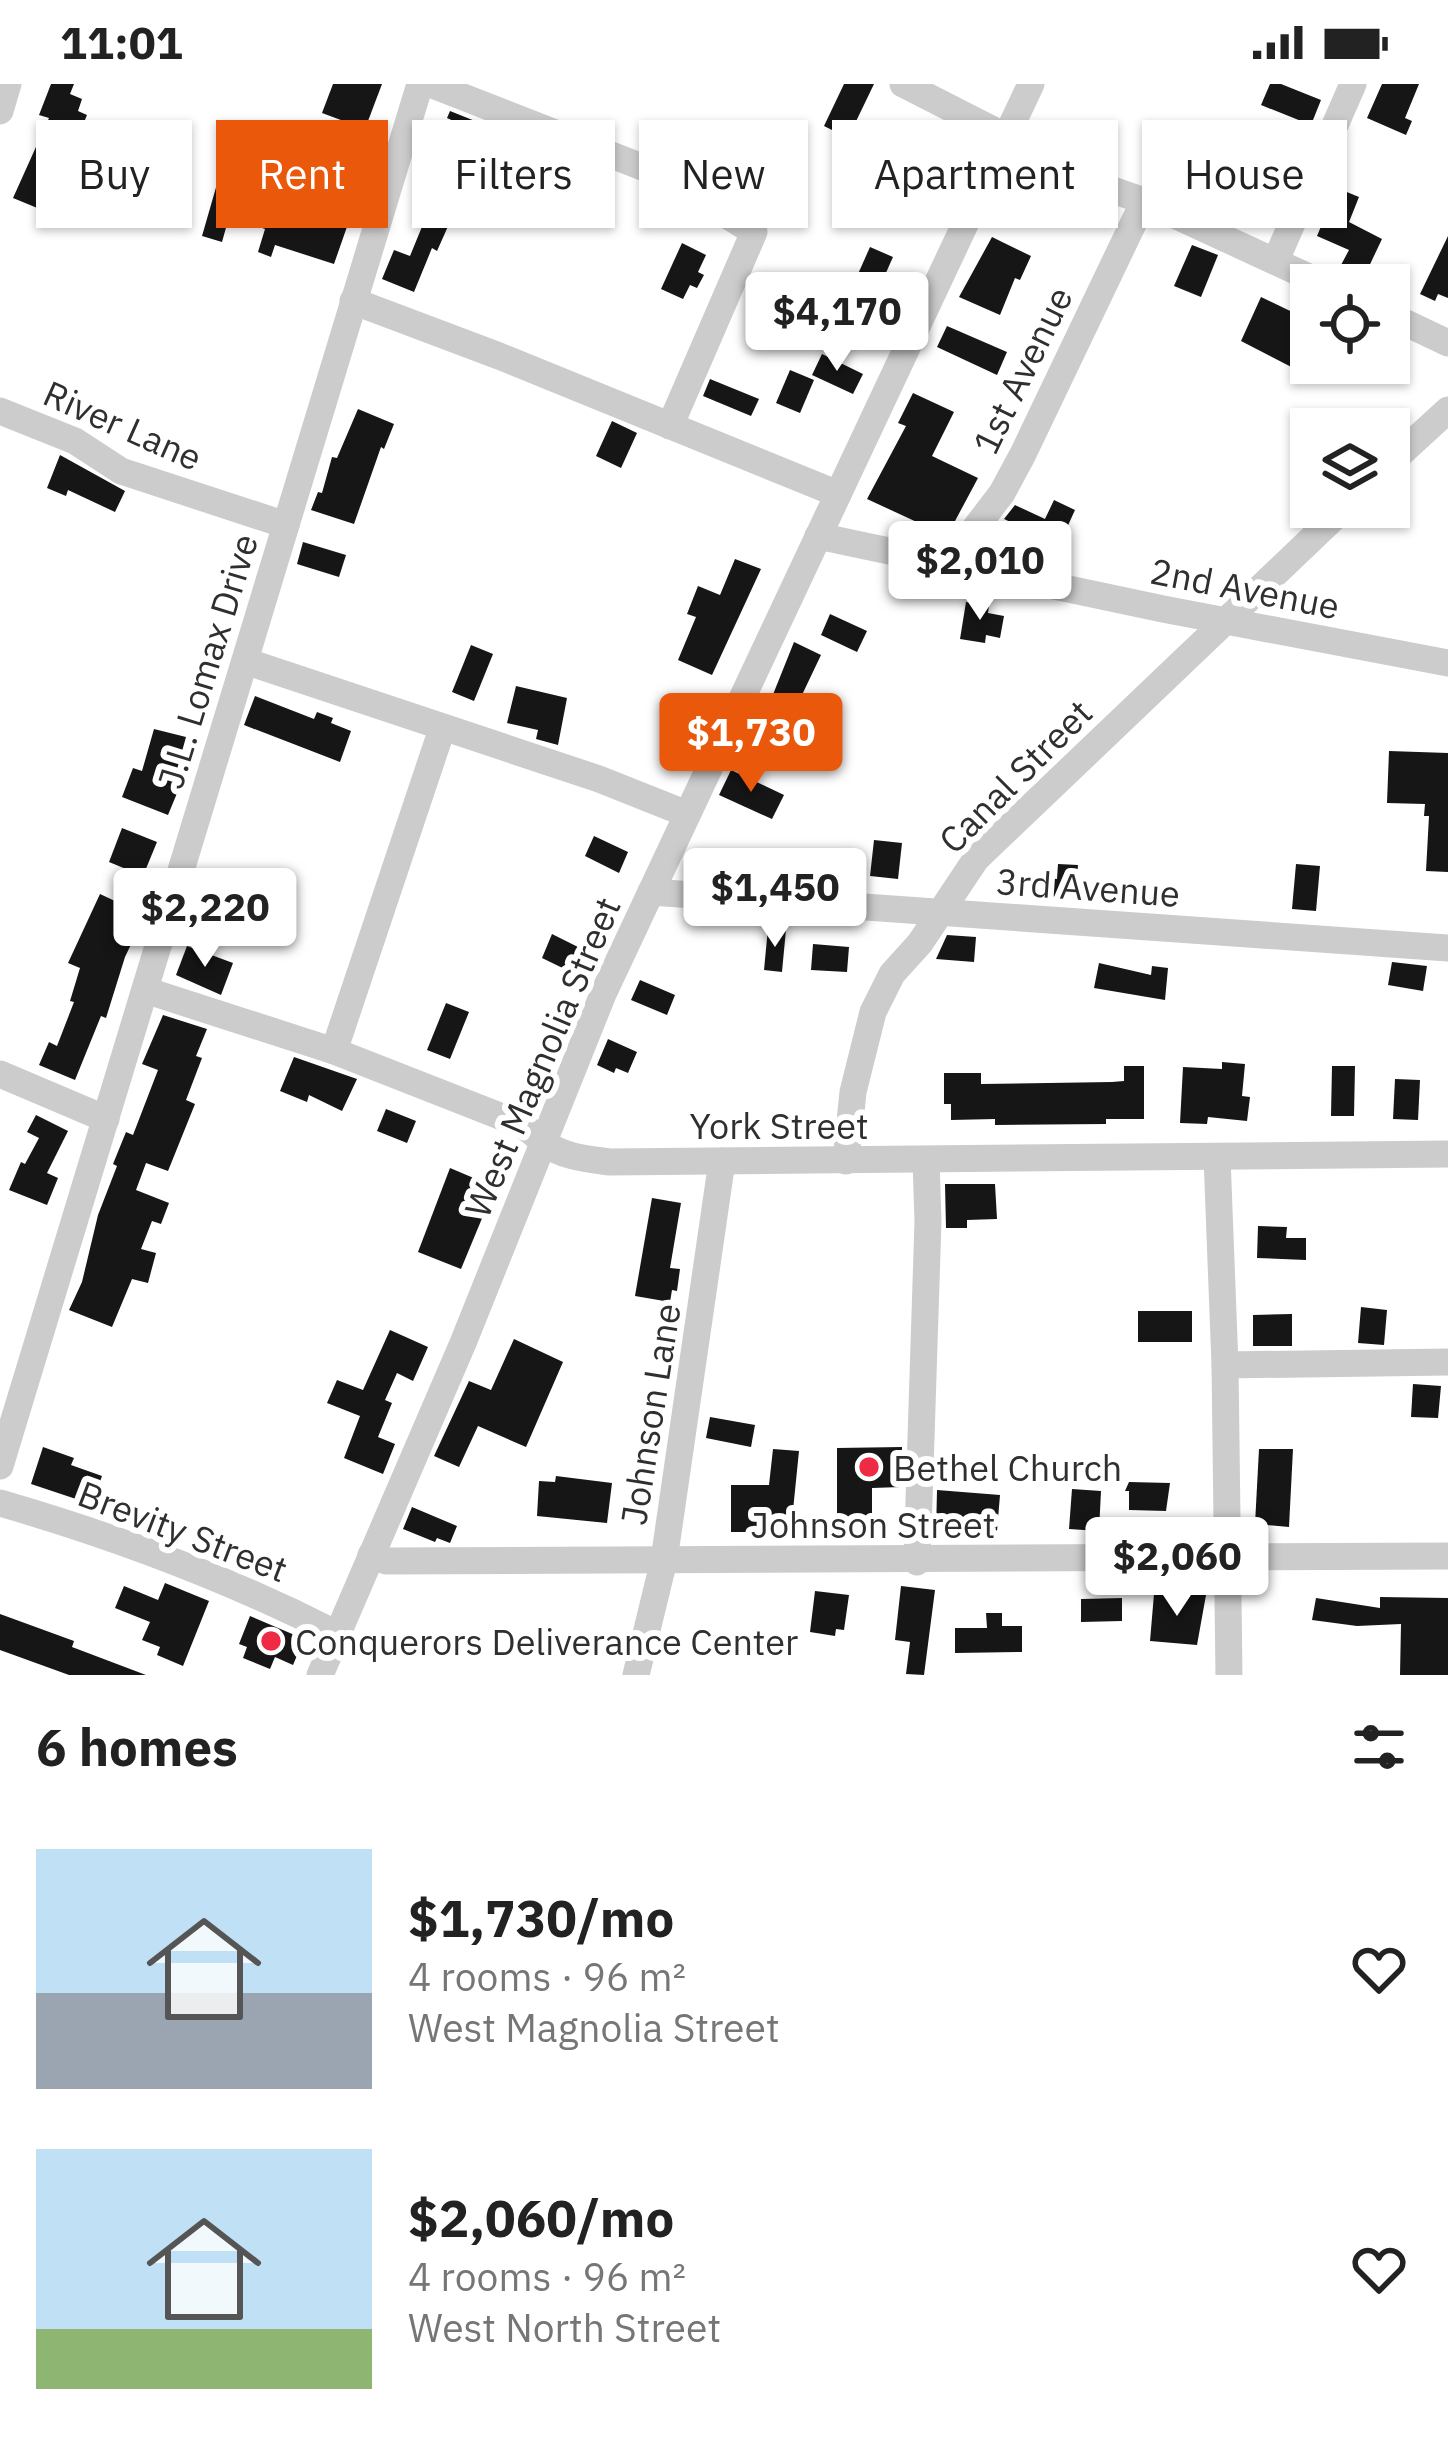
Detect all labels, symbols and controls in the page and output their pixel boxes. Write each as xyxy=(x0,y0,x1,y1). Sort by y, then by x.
text: 11:01 xyxy=(60,13,183,71)
chip: Buy xyxy=(36,120,192,228)
chip: Rent xyxy=(216,120,388,228)
chip: Filters xyxy=(412,120,615,228)
chip: New xyxy=(639,120,808,228)
chip: Apartment xyxy=(832,120,1118,228)
chip: House xyxy=(1142,120,1347,228)
map controls xyxy=(1290,264,1410,528)
button: locate xyxy=(1290,264,1410,384)
pin: $4,170 xyxy=(739,272,935,374)
street label: 1st Avenue xyxy=(961,279,1083,461)
text: $4,170 xyxy=(772,285,902,336)
street label: River Lane xyxy=(37,369,209,481)
button: layers xyxy=(1290,408,1410,528)
pin: $2,010 xyxy=(882,521,1078,623)
street label: J.L. Lomax Drive xyxy=(146,528,268,794)
text: $2,010 xyxy=(915,534,1045,585)
street label: 2nd Avenue xyxy=(1146,547,1344,629)
street label: Canal Street xyxy=(928,689,1102,863)
pin: $1,730 xyxy=(653,693,849,795)
text: $1,730 xyxy=(686,706,816,757)
pin: $1,450 xyxy=(677,848,873,950)
street label: 3rd Avenue xyxy=(994,857,1182,917)
text: $1,450 xyxy=(710,861,840,912)
pin: $2,220 xyxy=(107,868,303,970)
text: $2,220 xyxy=(140,881,270,932)
street label: West Magnolia Street xyxy=(453,890,631,1224)
street label: York Street xyxy=(689,1102,869,1149)
street label: Johnson Lane xyxy=(609,1300,691,1528)
place label: Bethel Church xyxy=(893,1444,1122,1491)
marker: Bethel Church xyxy=(856,1454,882,1480)
street label: Brevity Street xyxy=(72,1470,294,1592)
street label: Johnson Street xyxy=(751,1501,995,1548)
pin: $2,060 xyxy=(1079,1517,1275,1619)
text: $2,060 xyxy=(1112,1530,1242,1581)
place label: Conquerors Deliverance Center xyxy=(295,1618,798,1665)
marker: Conquerors Deliverance Center xyxy=(258,1628,284,1654)
text: 6 homes xyxy=(36,1714,238,1780)
icon: filters xyxy=(1346,1714,1412,1780)
text: $1,730/mo xyxy=(408,1885,674,1951)
icon: home xyxy=(132,1897,276,2041)
icon: heart xyxy=(1346,1936,1412,2002)
text: 4 rooms · 96 m² xyxy=(408,1951,686,2002)
text: West Magnolia Street xyxy=(408,2002,780,2053)
text: $2,060/mo xyxy=(408,2185,674,2251)
icon: home xyxy=(132,2197,276,2341)
icon: heart xyxy=(1346,2236,1412,2302)
text: 4 rooms · 96 m² xyxy=(408,2251,686,2302)
text: West North Street xyxy=(408,2302,721,2353)

